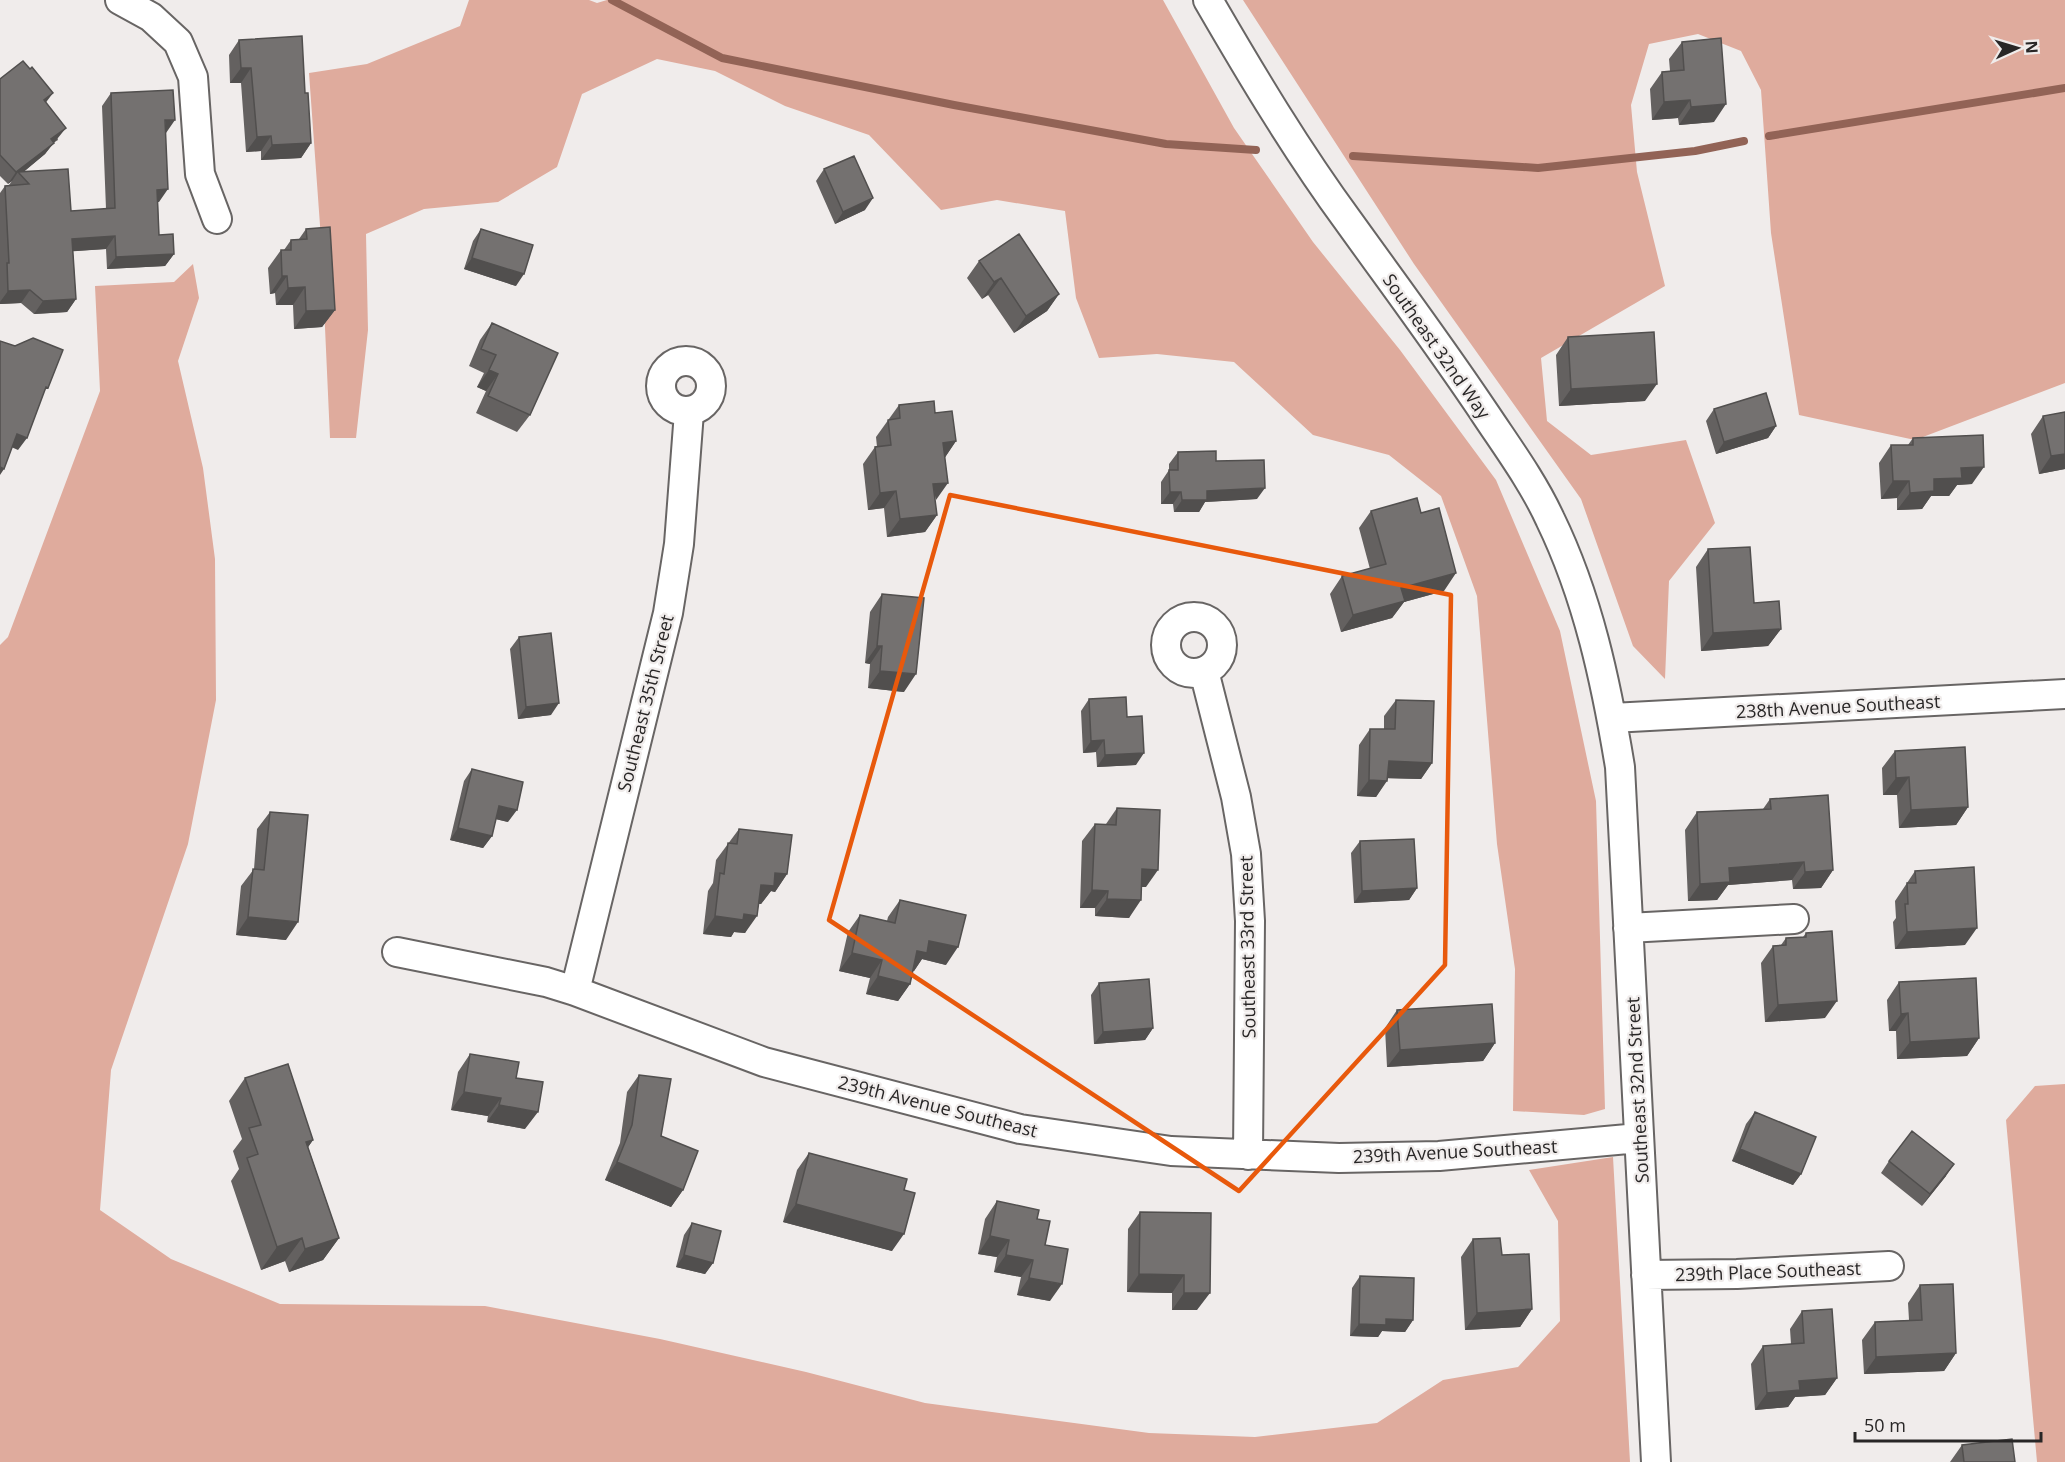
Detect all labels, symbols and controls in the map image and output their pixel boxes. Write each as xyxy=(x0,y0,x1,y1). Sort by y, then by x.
north arrow xyxy=(1987,18,2047,78)
text: N xyxy=(2021,40,2043,54)
street label: Southeast 32nd Way xyxy=(1378,269,1497,424)
street label: Southeast 35th Street xyxy=(611,612,679,794)
street label: 238th Avenue Southeast xyxy=(1735,689,1941,723)
street label: Southeast 33rd Street xyxy=(1233,855,1261,1039)
street label: Southeast 32nd Street xyxy=(1620,996,1654,1184)
street label: 239th Avenue Southeast xyxy=(836,1070,1040,1142)
street label: 239th Avenue Southeast xyxy=(1352,1134,1558,1168)
street label: 239th Place Southeast xyxy=(1675,1256,1861,1286)
scale bar xyxy=(1855,1405,2041,1443)
text: 50 m xyxy=(1864,1413,1906,1437)

